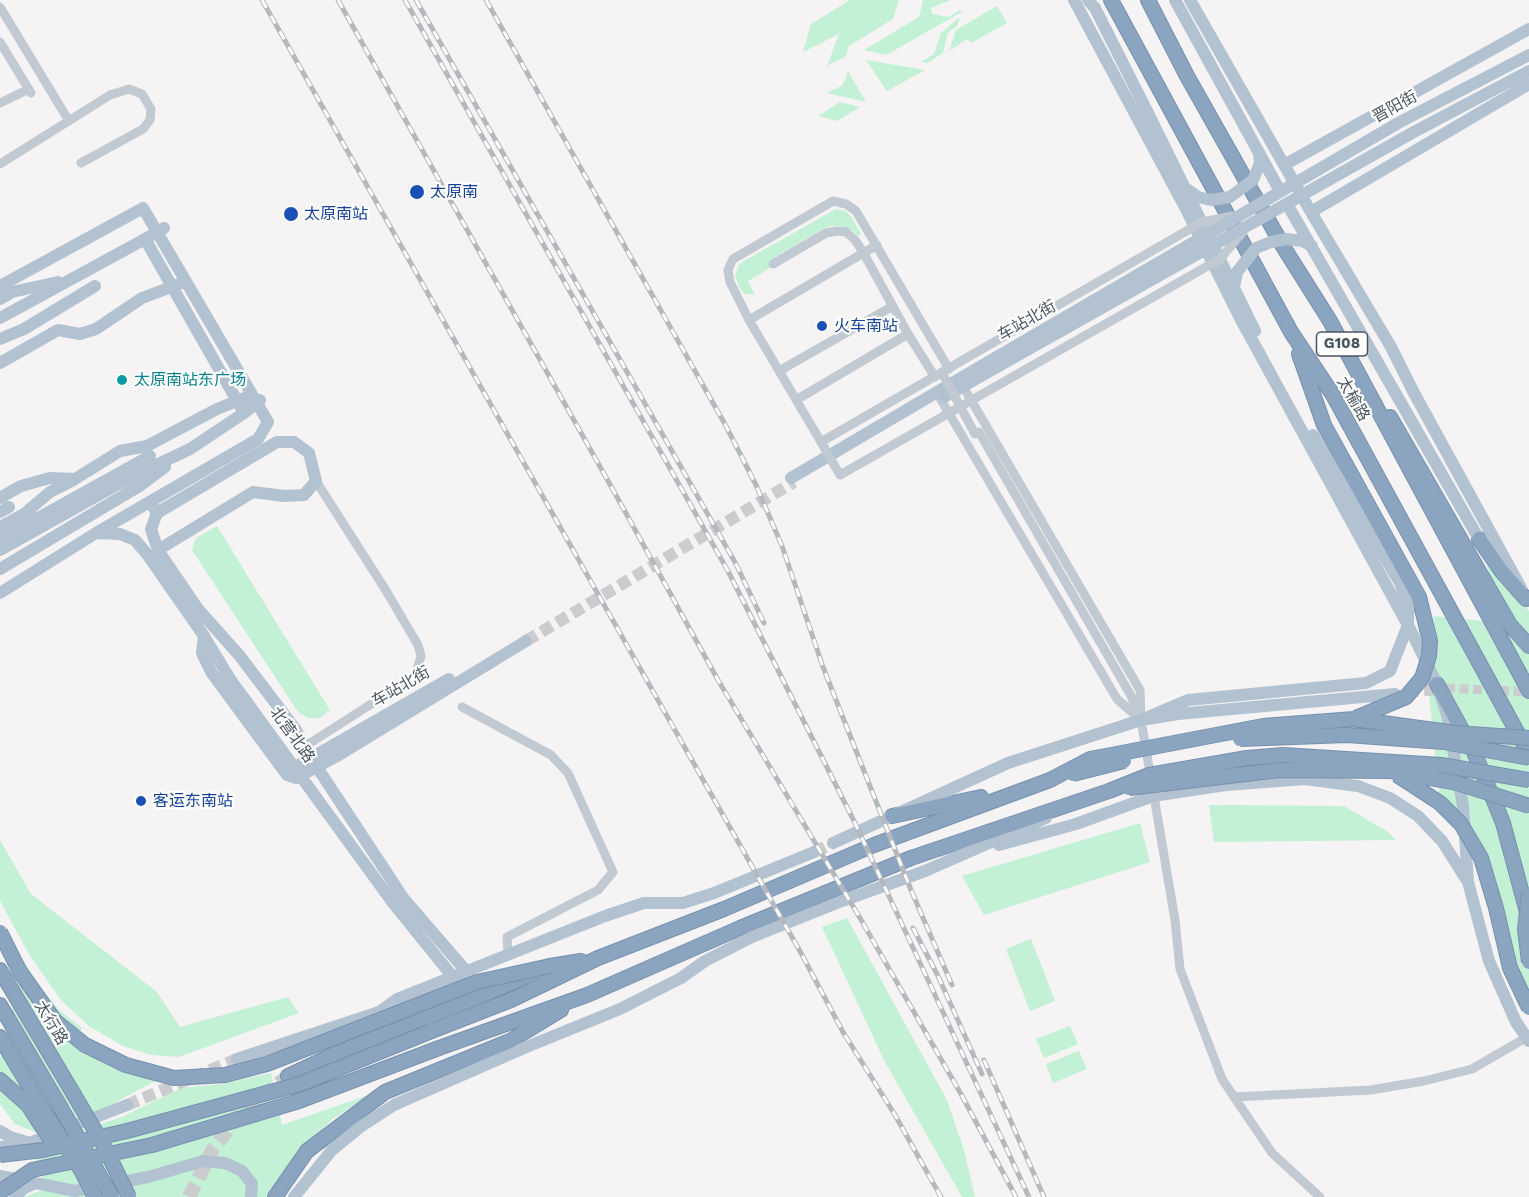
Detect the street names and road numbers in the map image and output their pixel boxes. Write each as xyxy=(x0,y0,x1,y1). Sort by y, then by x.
street label: 晋阳街 xyxy=(1369,87,1421,127)
street label: 车站北街 xyxy=(994,297,1060,345)
road number: G108 xyxy=(1316,332,1368,356)
street label: 太榆路 xyxy=(1333,373,1373,425)
street label: 车站北街 xyxy=(368,663,434,711)
street label: 北营北路 xyxy=(265,703,319,767)
street label: 太行路 xyxy=(30,997,72,1049)

